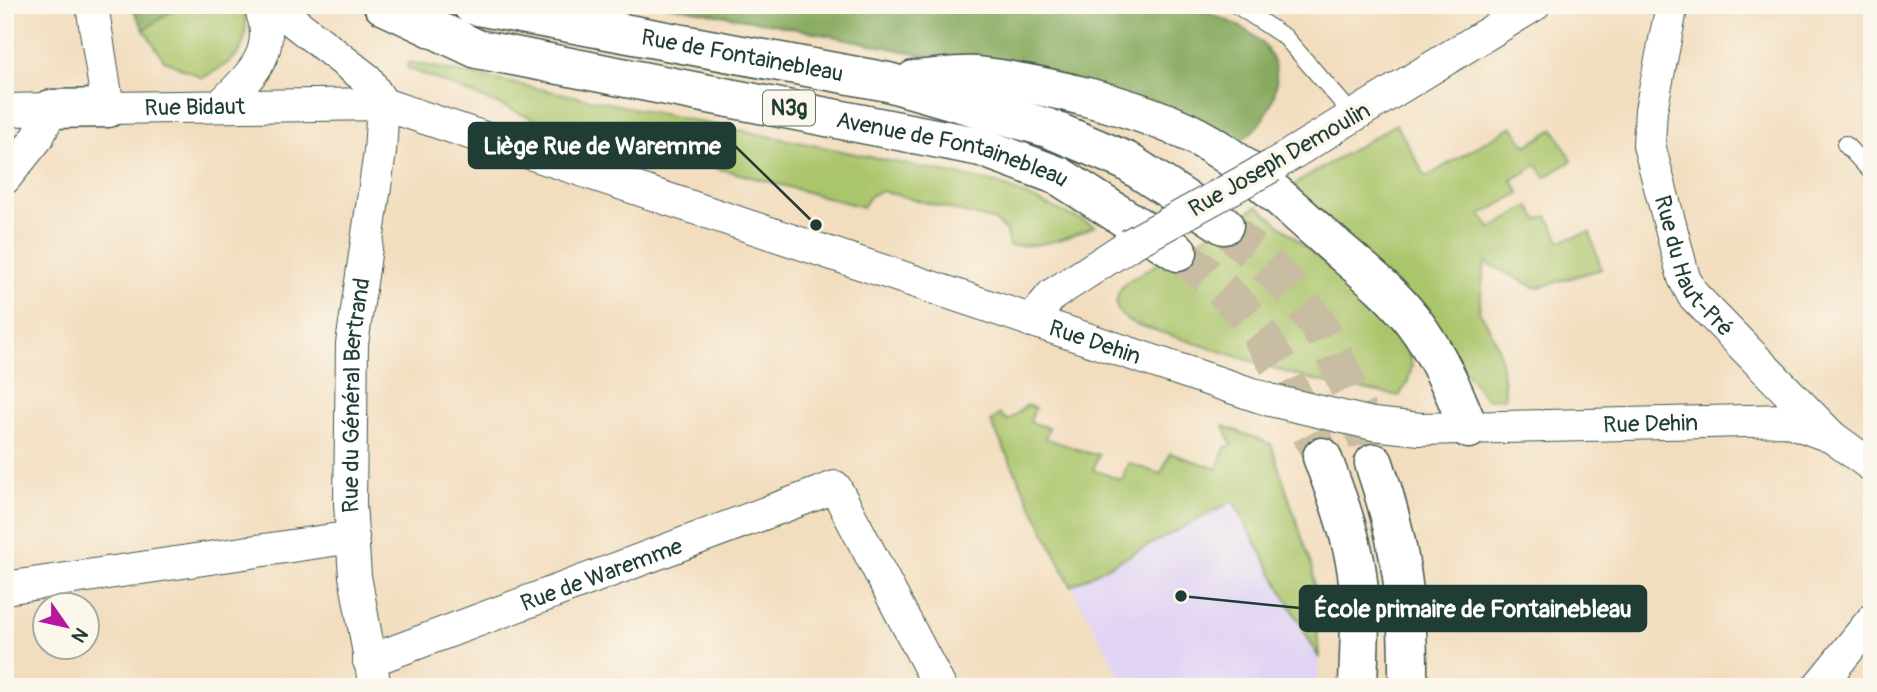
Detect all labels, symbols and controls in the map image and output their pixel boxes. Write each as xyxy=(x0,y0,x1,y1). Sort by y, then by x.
street label: Rue de Fontainebleau xyxy=(639,23,846,88)
road number: N3g xyxy=(763,90,815,126)
street label: Rue Bidaut xyxy=(144,92,246,122)
street label: Rue Joseph Demoulin xyxy=(1183,96,1375,223)
street label: Avenue de Fontainebleau xyxy=(834,105,1074,194)
callout: Liège Rue de Waremme xyxy=(469,123,735,168)
text: Liège Rue de Waremme xyxy=(483,132,722,161)
street label: Rue du Haut-Pré xyxy=(1648,192,1740,343)
street label: Rue du Général Bertrand xyxy=(336,276,376,514)
street label: Rue Dehin xyxy=(1045,313,1145,371)
street label: Rue Dehin xyxy=(1603,408,1698,439)
street label: Rue de Waremme xyxy=(517,531,687,618)
callout: École primaire de Fontainebleau xyxy=(1300,586,1646,631)
north arrow xyxy=(32,590,102,660)
text: École primaire de Fontainebleau xyxy=(1314,595,1632,624)
text: N xyxy=(66,623,93,647)

